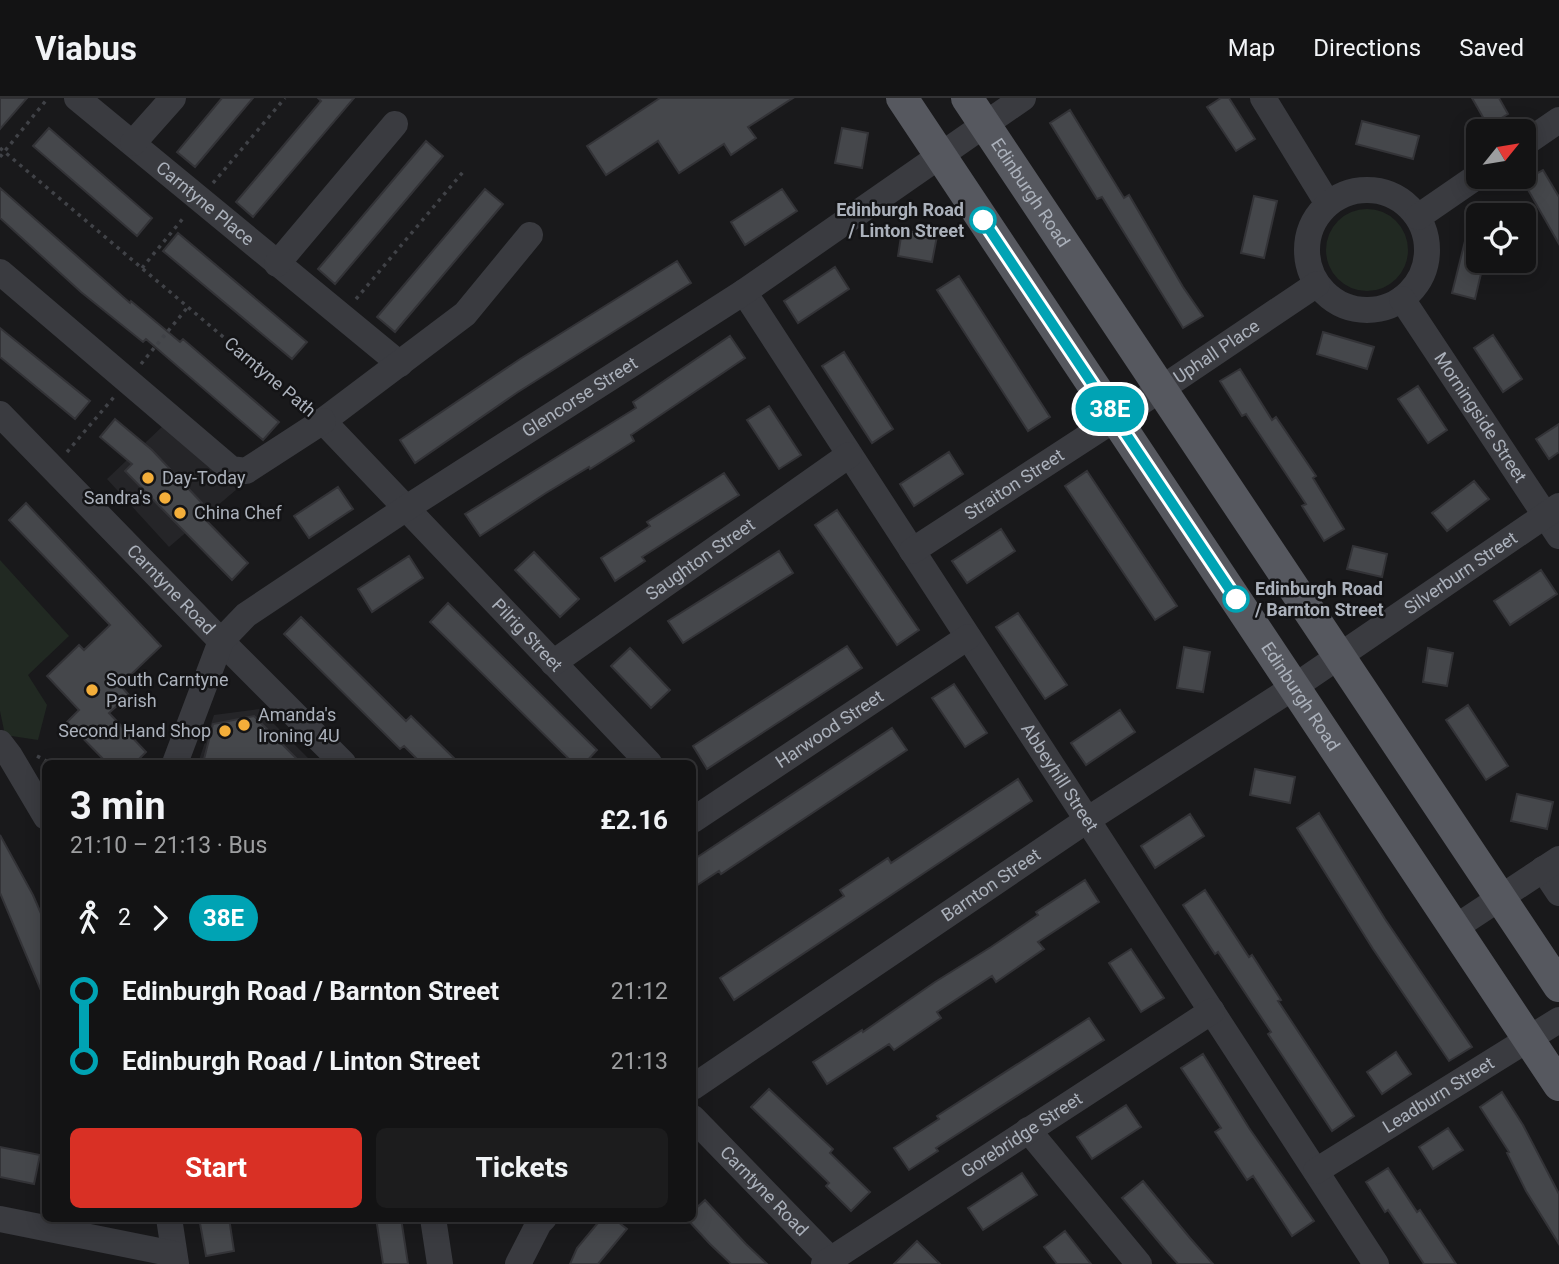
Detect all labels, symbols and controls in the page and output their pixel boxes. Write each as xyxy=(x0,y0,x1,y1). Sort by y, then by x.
text: Viabus xyxy=(35,29,137,68)
text: Map xyxy=(1228,34,1275,62)
text: Directions xyxy=(1313,34,1421,62)
text: Saved xyxy=(1459,34,1524,62)
north arrow xyxy=(1466,119,1536,189)
map controls xyxy=(1466,119,1536,273)
street label: Edinburgh Road xyxy=(987,134,1074,251)
street label: Carntyne Place xyxy=(152,157,259,250)
place label: Edinburgh Road / Linton Street xyxy=(836,199,964,241)
button: locate xyxy=(1466,203,1536,273)
marker: Edinburgh Road / Linton Street xyxy=(970,207,996,233)
street label: Uphall Place xyxy=(1169,315,1263,388)
street label: Carntyne Path xyxy=(220,332,320,421)
street label: Morningside Street xyxy=(1430,348,1532,486)
street label: Glencorse Street xyxy=(518,352,641,441)
line badge: 38E xyxy=(1070,386,1150,432)
text: 38E xyxy=(1089,395,1131,423)
street label: Straiton Street xyxy=(960,444,1068,524)
place label: Day-Today xyxy=(162,467,246,488)
marker: Day-Today xyxy=(140,470,156,486)
place label: Sandra's xyxy=(84,487,151,508)
marker: Sandra's xyxy=(157,490,173,506)
place label: China Chef xyxy=(194,502,282,523)
marker: China Chef xyxy=(172,505,188,521)
street label: Saughton Street xyxy=(641,514,759,605)
street label: Silverburn Street xyxy=(1400,527,1521,618)
street label: Carntyne Road xyxy=(123,540,220,639)
place label: Edinburgh Road / Barnton Street xyxy=(1254,578,1384,620)
marker: Edinburgh Road / Barnton Street xyxy=(1223,586,1249,612)
street label: Pilrig Street xyxy=(488,594,567,676)
street label: Edinburgh Road xyxy=(1257,638,1345,755)
place label: South Carntyne Parish xyxy=(106,669,229,711)
marker: South Carntyne Parish xyxy=(84,682,100,698)
street label: Harwood Street xyxy=(771,685,887,772)
place label: Amanda's Ironing 4U xyxy=(258,704,340,746)
marker: Amanda's Ironing 4U xyxy=(236,717,252,733)
street label: Abbeyhill Street xyxy=(1017,719,1103,835)
place label: Second Hand Shop xyxy=(58,720,211,741)
marker: Second Hand Shop xyxy=(217,723,233,739)
text: 3 min xyxy=(70,784,166,828)
text: £2.16 xyxy=(600,805,668,835)
text: 21:10 – 21:13 · Bus xyxy=(70,832,267,859)
street label: Barnton Street xyxy=(937,844,1044,926)
icon: walk xyxy=(70,899,108,937)
icon: forward xyxy=(141,899,179,937)
text: 2 xyxy=(118,904,131,931)
text: 38E xyxy=(203,904,244,932)
text: Edinburgh Road / Barnton Street xyxy=(122,976,499,1006)
text: 21:12 xyxy=(611,978,668,1005)
text: Edinburgh Road / Linton Street xyxy=(122,1046,480,1076)
text: 21:13 xyxy=(611,1048,668,1075)
street label: Leadburn Street xyxy=(1378,1052,1498,1137)
street label: Gorebridge Street xyxy=(957,1087,1086,1182)
button: Start xyxy=(70,1128,362,1208)
button: Tickets xyxy=(376,1128,668,1208)
street label: Carntyne Road xyxy=(716,1141,813,1240)

